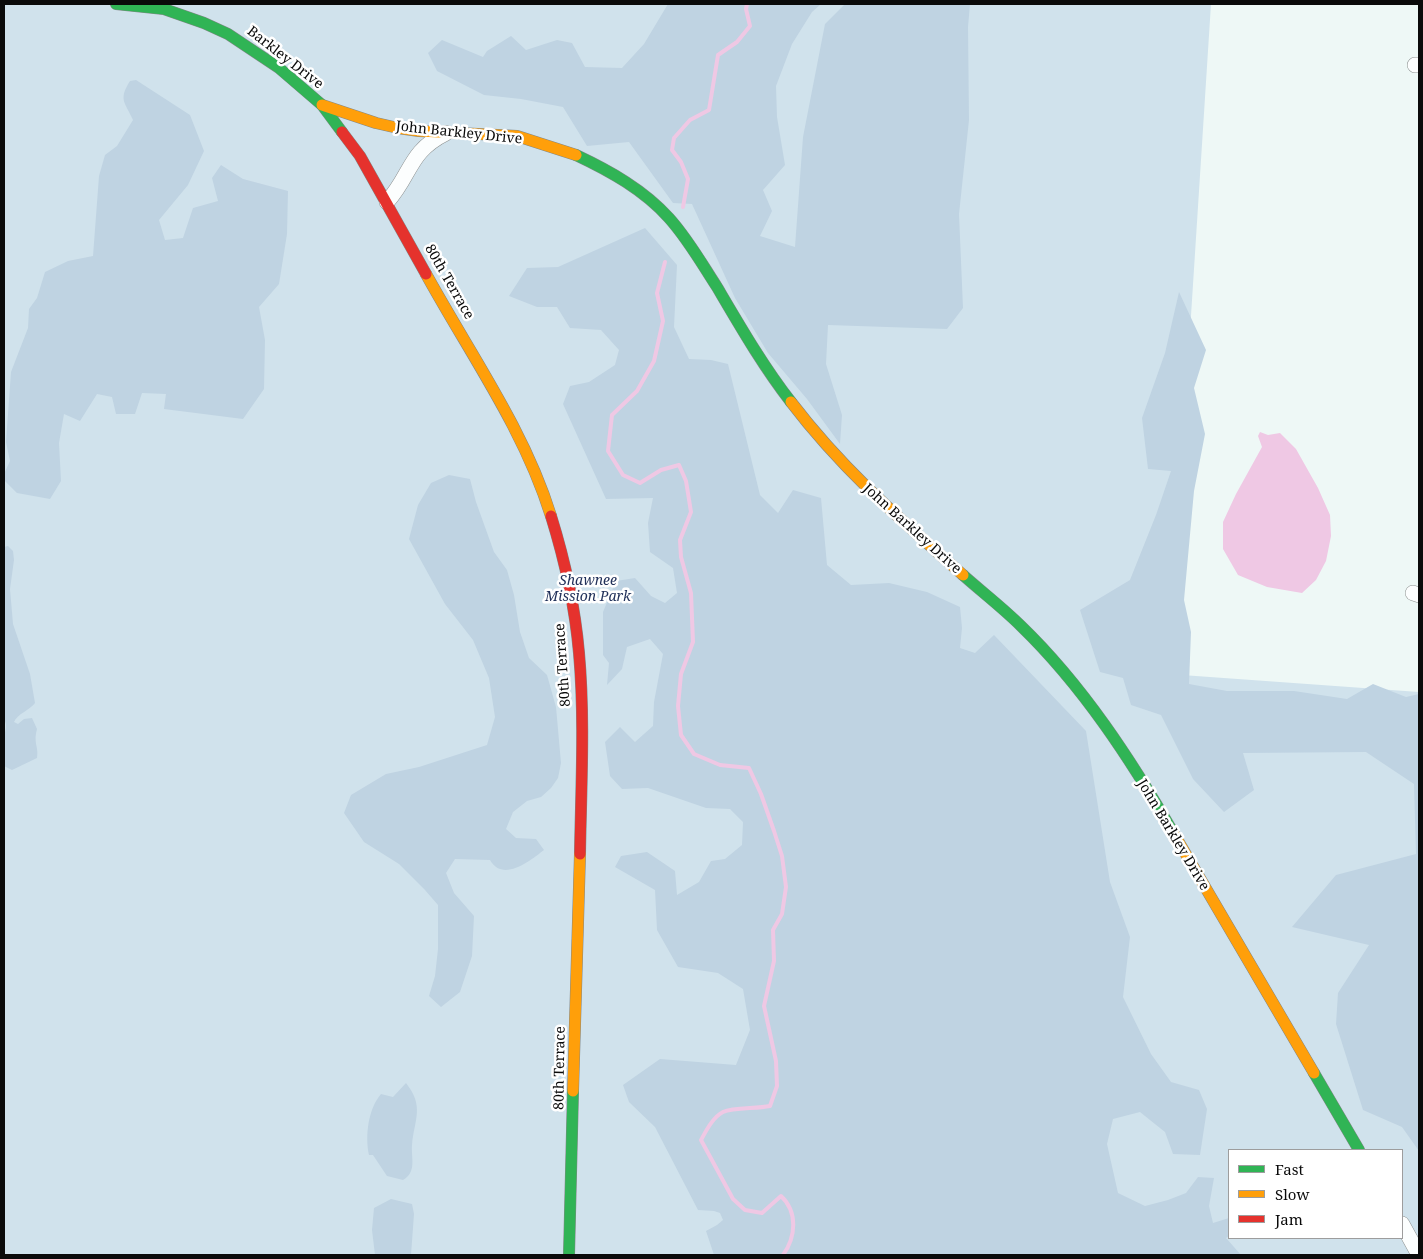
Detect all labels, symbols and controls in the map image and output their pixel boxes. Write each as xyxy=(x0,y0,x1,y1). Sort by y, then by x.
street label: Barkley Drive xyxy=(244,23,326,93)
street label: John Barkley Drive xyxy=(395,118,523,148)
street label: 80th Terrace xyxy=(421,242,477,322)
street label: John Barkley Drive xyxy=(859,480,965,578)
park label: Shawnee Mission Park xyxy=(545,573,631,606)
street label: 80th Terrace xyxy=(552,623,574,707)
street label: John Barkley Drive xyxy=(1133,776,1213,894)
street label: 80th Terrace xyxy=(551,1026,569,1110)
legend xyxy=(1228,1149,1403,1239)
text: Fast xyxy=(1275,1159,1304,1179)
text: Slow xyxy=(1275,1184,1309,1204)
text: Jam xyxy=(1275,1209,1303,1229)

